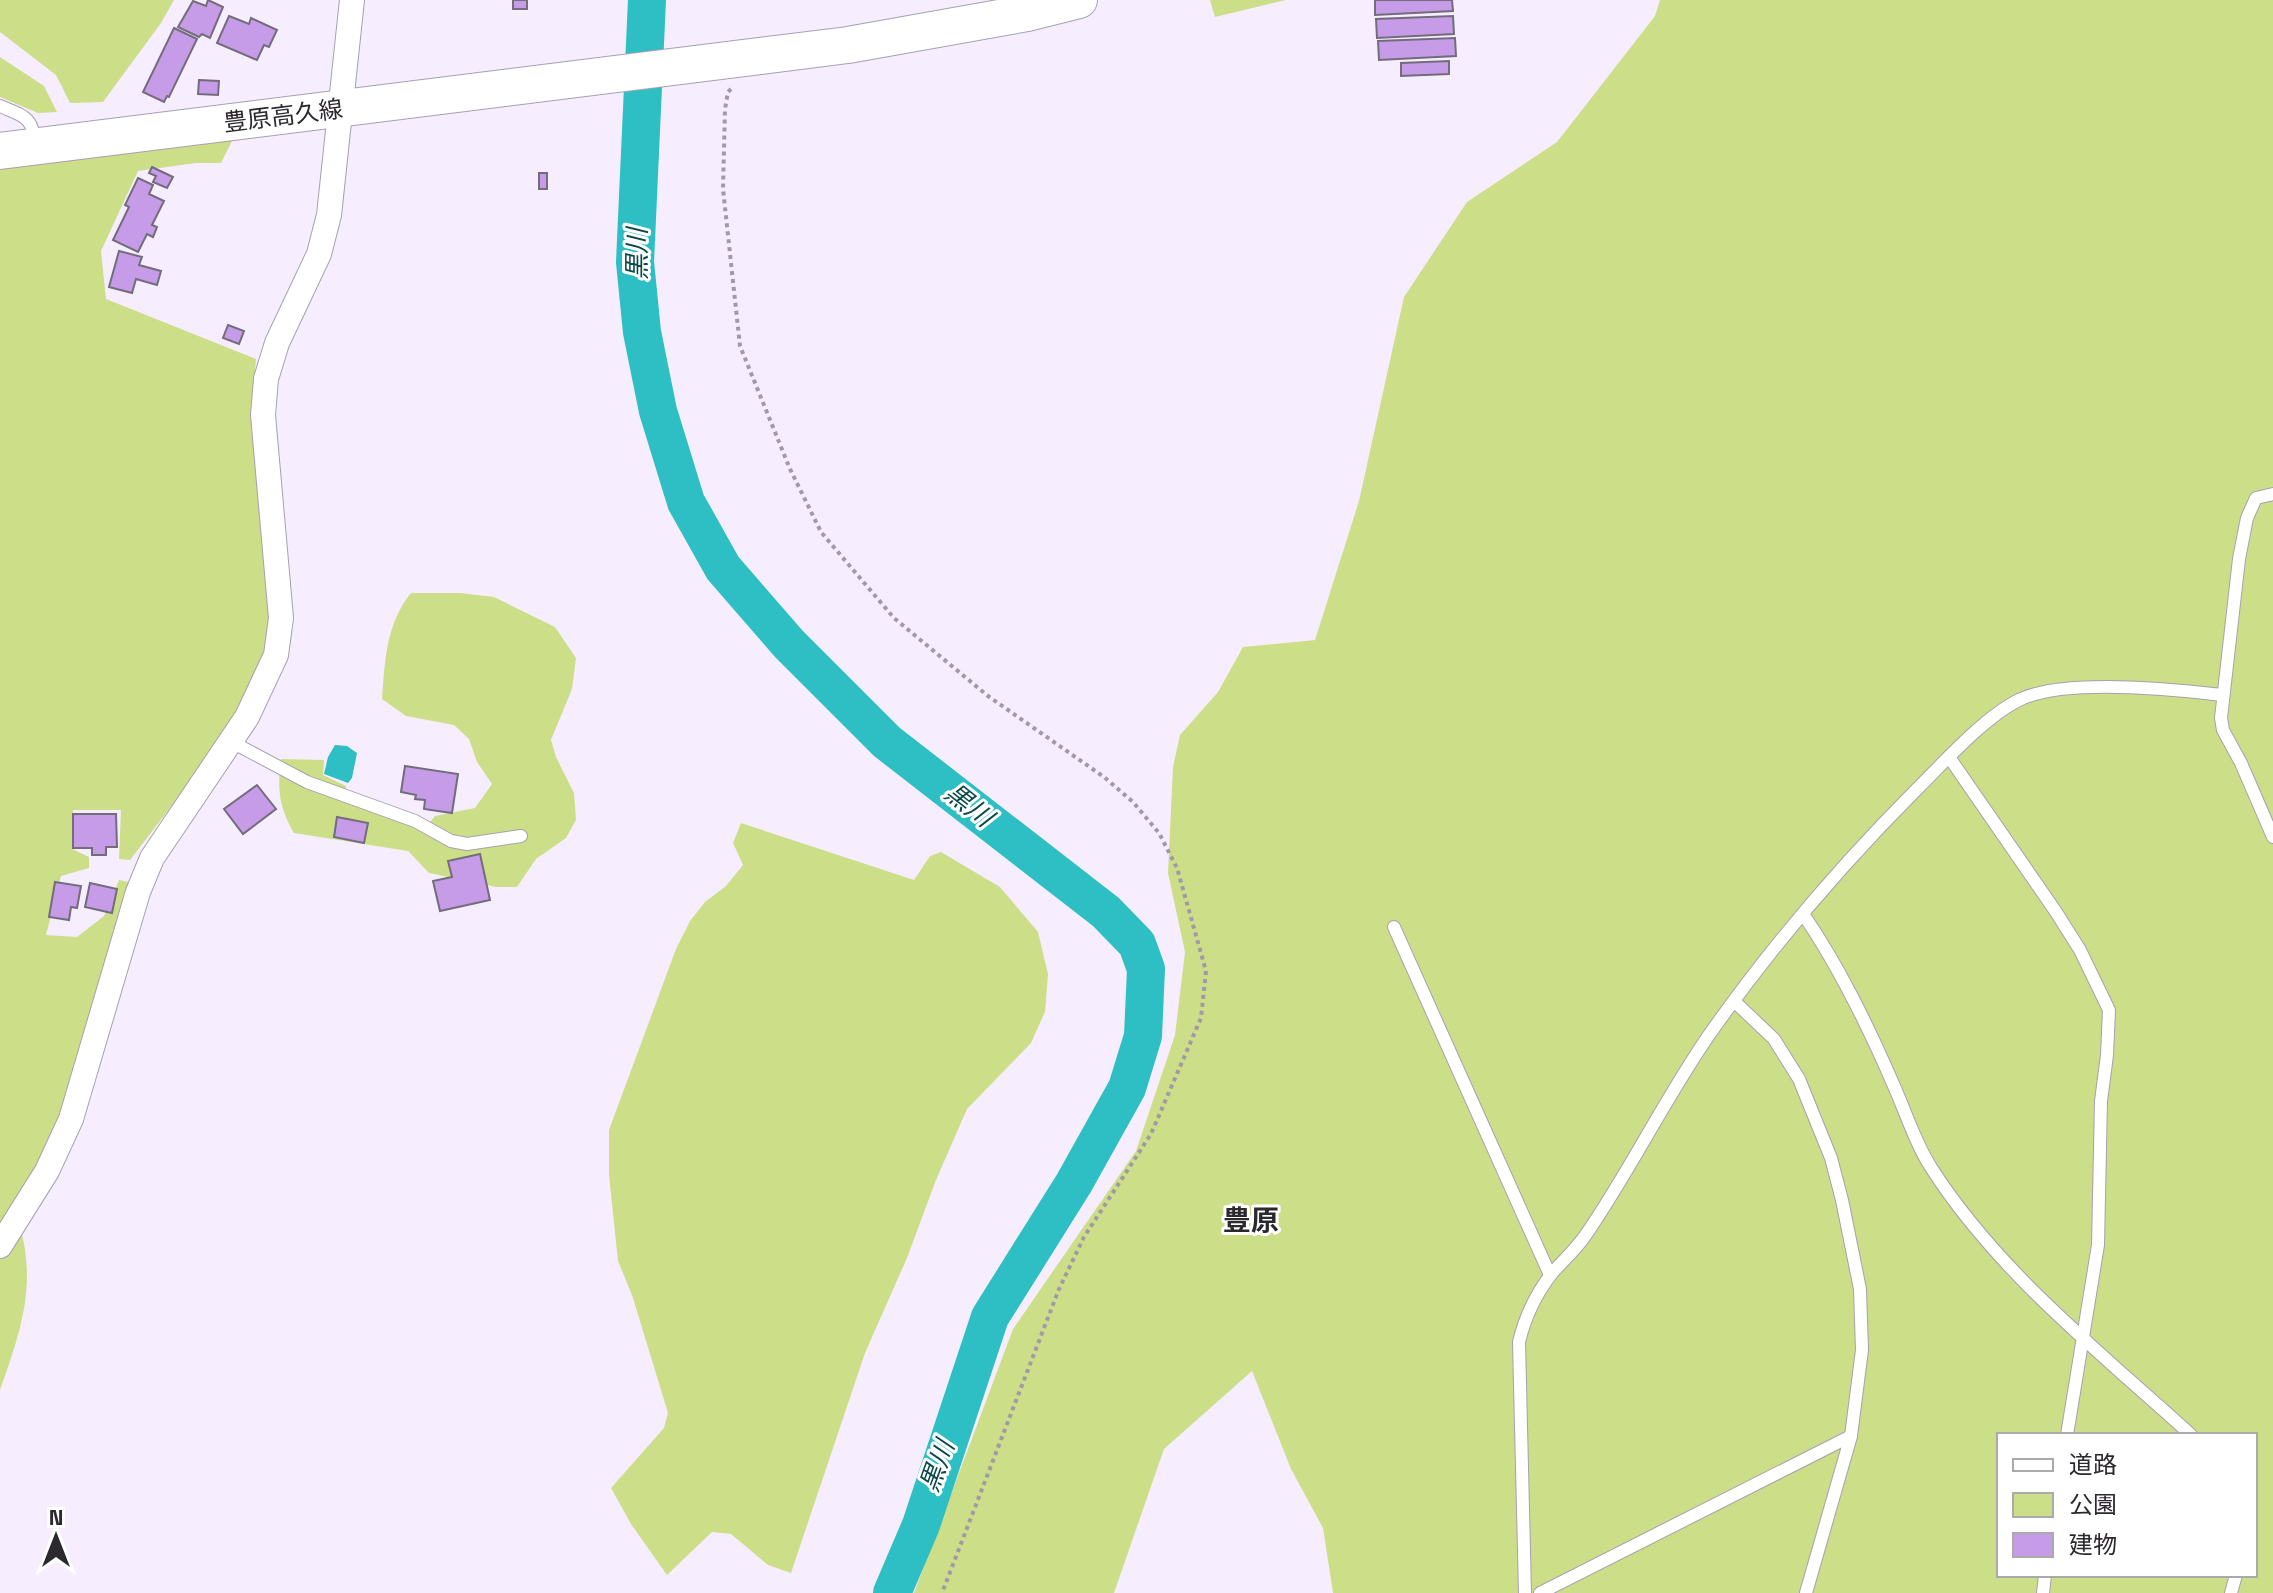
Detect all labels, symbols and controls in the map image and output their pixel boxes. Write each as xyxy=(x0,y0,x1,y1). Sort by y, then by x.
street label: 豊原高久線 xyxy=(221,93,344,138)
water label: 黒川 xyxy=(620,225,654,280)
water label: 黒川 xyxy=(938,776,1002,836)
district label: 豊原 xyxy=(1223,1202,1279,1238)
water label: 黒川 xyxy=(912,1433,963,1496)
legend xyxy=(1997,1433,2257,1577)
text: 道路 xyxy=(2069,1449,2117,1480)
text: 公園 xyxy=(2069,1489,2117,1520)
north arrow xyxy=(16,1497,96,1577)
text: N xyxy=(49,1503,63,1531)
text: 建物 xyxy=(2069,1529,2117,1560)

